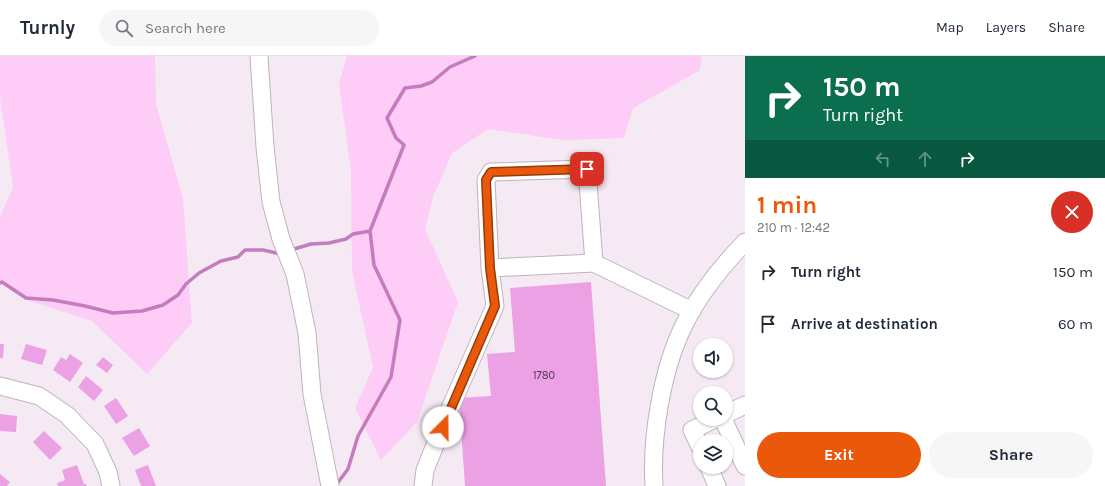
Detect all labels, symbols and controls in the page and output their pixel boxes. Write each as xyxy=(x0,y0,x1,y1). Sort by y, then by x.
search box xyxy=(99,10,379,46)
text: Turnly xyxy=(20,17,75,39)
icon: search xyxy=(113,17,135,39)
text: Search here xyxy=(145,19,226,37)
text: Map xyxy=(936,19,964,36)
text: Layers xyxy=(986,19,1026,36)
text: Share xyxy=(1048,19,1085,36)
text: 150 m xyxy=(823,70,901,103)
icon: right xyxy=(757,72,809,124)
text: Turn right xyxy=(823,104,903,126)
icon: left xyxy=(872,148,894,170)
icon: ahead xyxy=(914,148,936,170)
icon: right xyxy=(956,148,978,170)
pin xyxy=(570,152,604,186)
icon: arrive xyxy=(576,158,598,180)
text: 1 min xyxy=(757,191,817,219)
button: close xyxy=(1051,191,1093,233)
text: 210 m · 12:42 xyxy=(757,220,830,235)
icon: right xyxy=(757,261,779,283)
text: Turn right xyxy=(791,263,861,281)
text: 150 m xyxy=(1053,263,1093,281)
icon: arrive xyxy=(757,313,779,335)
text: Arrive at destination xyxy=(791,315,938,333)
text: 60 m xyxy=(1058,315,1093,333)
map controls xyxy=(693,338,733,474)
button: sound xyxy=(693,338,733,378)
house number: 1780 xyxy=(533,369,555,382)
button: search xyxy=(693,386,733,426)
position arrow xyxy=(422,406,464,448)
button: Exit xyxy=(757,432,921,478)
button: Share xyxy=(929,432,1093,478)
button: layers xyxy=(693,434,733,474)

